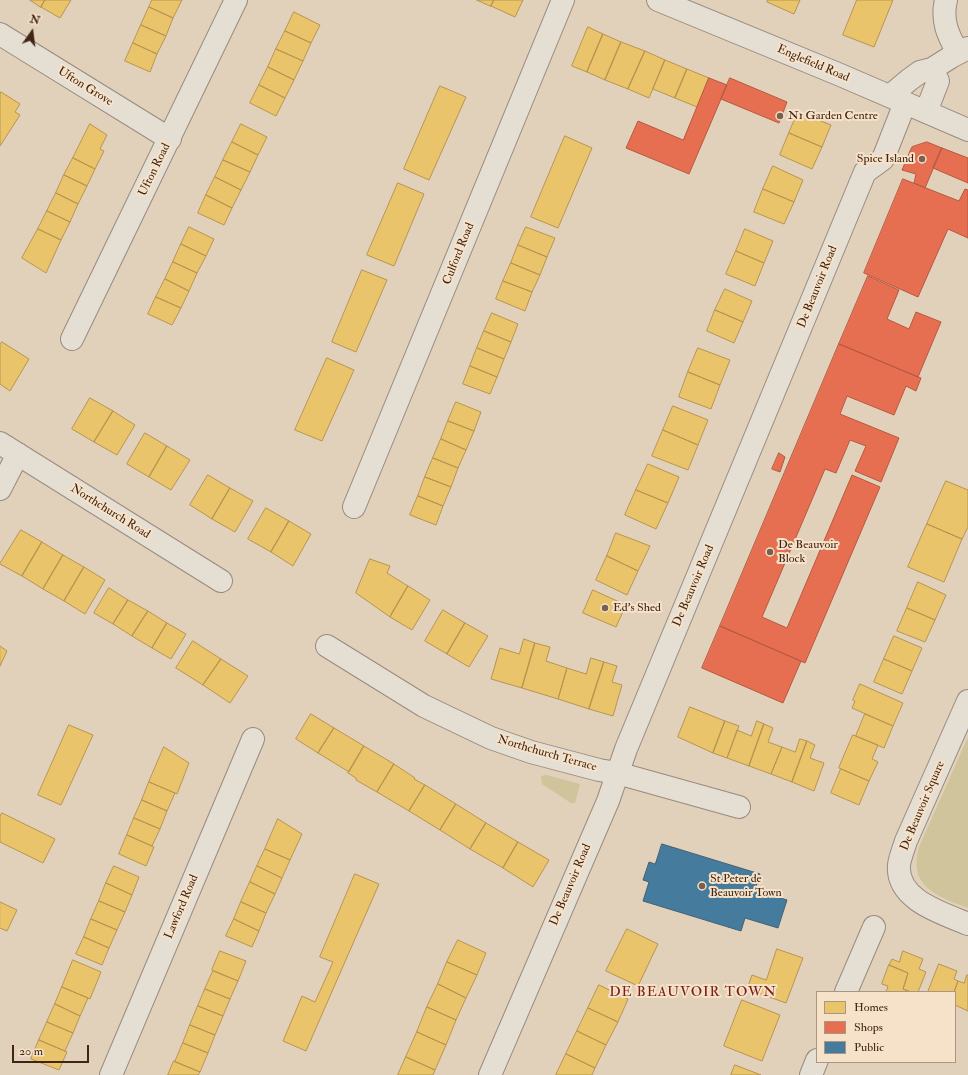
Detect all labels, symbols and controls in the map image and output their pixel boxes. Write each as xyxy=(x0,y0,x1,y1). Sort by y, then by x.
north arrow xyxy=(12,12,52,52)
text: N xyxy=(29,12,41,27)
street label: Englefield Road xyxy=(775,42,851,86)
street label: Ufton Grove xyxy=(55,64,115,110)
place label: N1 Garden Centre xyxy=(788,109,878,123)
marker: N1 Garden Centre xyxy=(775,111,785,121)
street label: Ufton Road xyxy=(136,141,174,199)
place label: Spice Island xyxy=(857,152,914,166)
marker: Spice Island xyxy=(917,154,927,164)
street label: Culford Road xyxy=(440,221,478,287)
street label: De Beauvoir Road xyxy=(795,244,841,330)
street label: Northchurch Road xyxy=(67,482,153,542)
place label: De Beauvoir Block xyxy=(778,538,838,566)
street label: De Beauvoir Road xyxy=(670,543,718,629)
marker: De Beauvoir Block xyxy=(765,547,775,557)
place label: Ed's Shed xyxy=(613,601,661,615)
marker: Ed's Shed xyxy=(600,603,610,613)
street label: Northchurch Terrace xyxy=(496,733,598,775)
street label: De Beauvoir Square xyxy=(898,759,948,853)
street label: De Beauvoir Road xyxy=(547,842,595,928)
place label: St Peter de Beauvoir Town xyxy=(710,872,782,900)
street label: Lawford Road xyxy=(162,873,202,941)
marker: St Peter de Beauvoir Town xyxy=(697,881,707,891)
district label: DE BEAUVOIR TOWN xyxy=(609,985,777,1001)
legend xyxy=(816,991,956,1063)
text: Homes xyxy=(854,1000,888,1015)
text: Shops xyxy=(854,1020,883,1035)
scale bar xyxy=(14,1037,91,1063)
text: Public xyxy=(854,1040,884,1055)
text: 20 m xyxy=(19,1044,43,1059)

